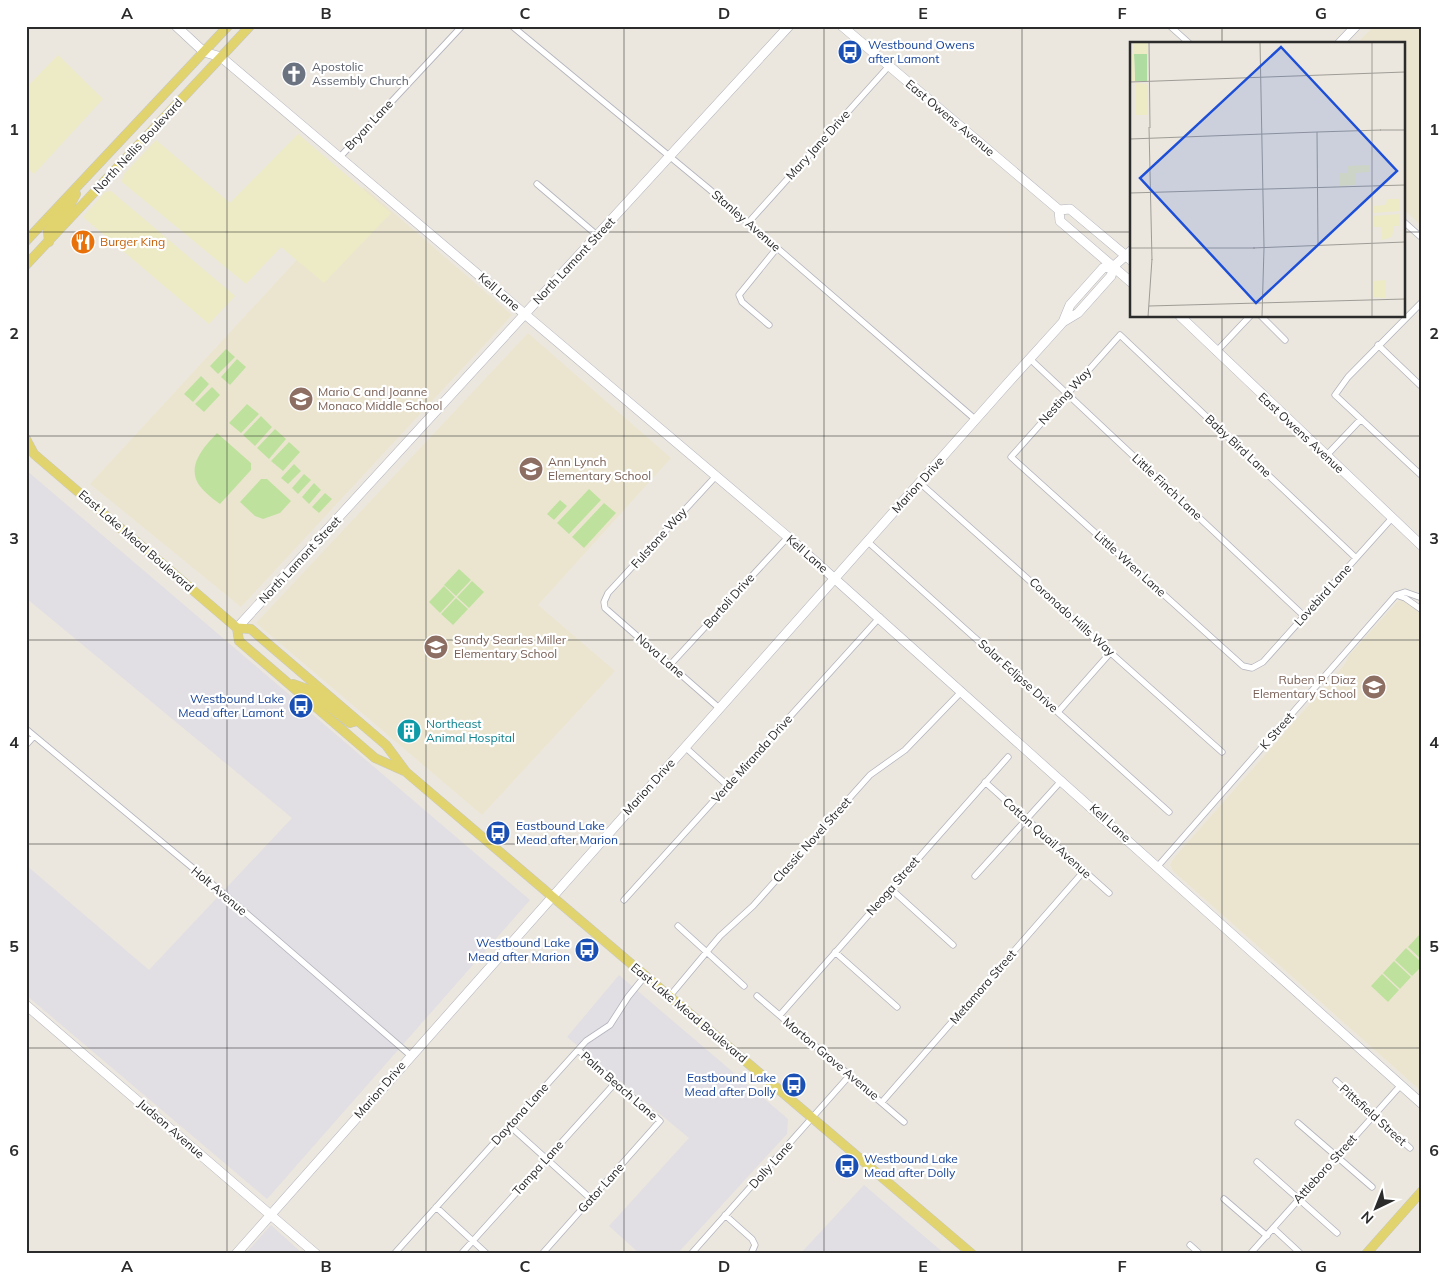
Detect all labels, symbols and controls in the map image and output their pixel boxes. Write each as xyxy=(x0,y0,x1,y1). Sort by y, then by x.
text: A xyxy=(121,3,133,23)
text: B xyxy=(320,3,332,23)
text: C xyxy=(520,3,531,23)
text: D xyxy=(718,3,730,23)
text: E xyxy=(918,3,928,23)
text: F xyxy=(1117,3,1127,23)
text: G xyxy=(1315,3,1327,23)
place label: Westbound Owens after Lamont xyxy=(868,37,975,66)
bus stop icon: Westbound Owens after Lamont xyxy=(837,39,863,65)
inset map xyxy=(1130,42,1406,318)
place label: Apostolic Assembly Church xyxy=(312,59,409,88)
church icon: Apostolic Assembly Church xyxy=(281,61,307,87)
street label: East Owens Avenue xyxy=(903,76,998,159)
street label: North Nellis Boulevard xyxy=(90,95,185,196)
street label: Bryan Lane xyxy=(341,96,396,153)
street label: Mary Jane Drive xyxy=(782,107,853,183)
text: 1 xyxy=(9,119,19,139)
text: 1 xyxy=(1429,119,1439,139)
street label: Stanley Avenue xyxy=(709,187,784,255)
street label: North Lamont Street xyxy=(529,214,618,307)
restaurant icon: Burger King xyxy=(70,229,96,255)
place label: Burger King xyxy=(100,234,165,249)
street label: Kell Lane xyxy=(475,270,523,314)
text: 2 xyxy=(9,323,19,343)
text: 2 xyxy=(1429,323,1439,343)
street label: Nesting Way xyxy=(1035,363,1095,427)
place label: Mario C and Joanne Monaco Middle School xyxy=(318,384,442,413)
school or university icon: Mario C and Joanne Monaco Middle School xyxy=(288,386,314,412)
street label: East Owens Avenue xyxy=(1255,389,1347,476)
street label: Baby Bird Lane xyxy=(1202,411,1275,480)
street label: Little Finch Lane xyxy=(1129,450,1205,523)
street label: Marion Drive xyxy=(888,453,947,516)
place label: Ann Lynch Elementary School xyxy=(548,454,651,483)
school or university icon: Ann Lynch Elementary School xyxy=(518,456,544,482)
street label: East Lake Mead Boulevard xyxy=(76,487,197,595)
street label: Fulstone Way xyxy=(628,504,690,571)
street label: North Lamont Street xyxy=(255,513,344,606)
text: 3 xyxy=(9,528,19,548)
street label: Little Wren Lane xyxy=(1091,528,1169,600)
text: 3 xyxy=(1429,528,1439,548)
street label: Kell Lane xyxy=(783,532,831,576)
street label: Lovebird Lane xyxy=(1291,561,1354,629)
street label: Bartoli Drive xyxy=(700,570,757,631)
street label: Coronado Hills Way xyxy=(1026,574,1119,659)
street label: Nova Lane xyxy=(633,630,688,681)
place label: Sandy Searles Miller Elementary School xyxy=(454,632,567,661)
school or university icon: Sandy Searles Miller Elementary School xyxy=(423,634,449,660)
street label: Solar Eclipse Drive xyxy=(975,636,1061,715)
place label: Ruben P. Diaz Elementary School xyxy=(1253,672,1356,701)
school or university icon: Ruben P. Diaz Elementary School xyxy=(1361,674,1387,700)
place label: Westbound Lake Mead after Lamont xyxy=(178,691,284,720)
bus stop icon: Westbound Lake Mead after Lamont xyxy=(288,693,314,719)
street label: K Street xyxy=(1257,709,1297,752)
street label: Verde Miranda Drive xyxy=(708,711,795,806)
place label: Northeast Animal Hospital xyxy=(426,716,515,745)
building icon: Northeast Animal Hospital xyxy=(396,718,422,744)
text: 4 xyxy=(9,732,19,752)
text: 4 xyxy=(1429,732,1439,752)
street label: Marion Drive xyxy=(619,755,678,818)
street label: Classic Novel Street xyxy=(769,794,854,885)
street label: Cotton Quail Avenue xyxy=(1000,794,1095,881)
street label: Kell Lane xyxy=(1087,800,1134,845)
place label: Eastbound Lake Mead after Marion xyxy=(516,818,618,847)
bus stop icon: Eastbound Lake Mead after Marion xyxy=(485,820,511,846)
street label: Neoga Street xyxy=(863,853,922,918)
street label: Holt Avenue xyxy=(188,863,250,918)
place label: Westbound Lake Mead after Marion xyxy=(468,935,570,964)
text: 5 xyxy=(9,936,19,956)
text: 5 xyxy=(1429,936,1439,956)
bus stop icon: Westbound Lake Mead after Marion xyxy=(574,937,600,963)
street label: Metamora Street xyxy=(946,946,1019,1027)
street label: East Lake Mead Boulevard xyxy=(628,960,751,1066)
street label: Morton Grove Avenue xyxy=(780,1014,882,1103)
street label: Palm Beach Lane xyxy=(578,1048,661,1123)
street label: Marion Drive xyxy=(351,1058,408,1121)
place label: Eastbound Lake Mead after Dolly xyxy=(685,1070,777,1099)
bus stop icon: Eastbound Lake Mead after Dolly xyxy=(781,1072,807,1098)
street label: Daytona Lane xyxy=(488,1080,551,1148)
street label: Pittsfield Street xyxy=(1337,1081,1410,1149)
street label: Judson Avenue xyxy=(135,1096,208,1161)
street label: Attleboro Street xyxy=(1290,1131,1360,1206)
street label: Tampa Lane xyxy=(509,1137,566,1198)
street label: Dolly Lane xyxy=(746,1138,796,1191)
text: 6 xyxy=(9,1140,19,1160)
text: 6 xyxy=(1429,1140,1439,1160)
place label: Westbound Lake Mead after Dolly xyxy=(864,1151,958,1180)
bus stop icon: Westbound Lake Mead after Dolly xyxy=(834,1153,860,1179)
street label: Gator Lane xyxy=(574,1160,627,1216)
north arrow xyxy=(1350,1182,1400,1232)
text: N xyxy=(1357,1207,1377,1228)
text: A xyxy=(121,1256,133,1276)
text: B xyxy=(320,1256,332,1276)
text: C xyxy=(520,1256,531,1276)
text: D xyxy=(718,1256,730,1276)
text: E xyxy=(918,1256,928,1276)
text: F xyxy=(1117,1256,1127,1276)
text: G xyxy=(1315,1256,1327,1276)

